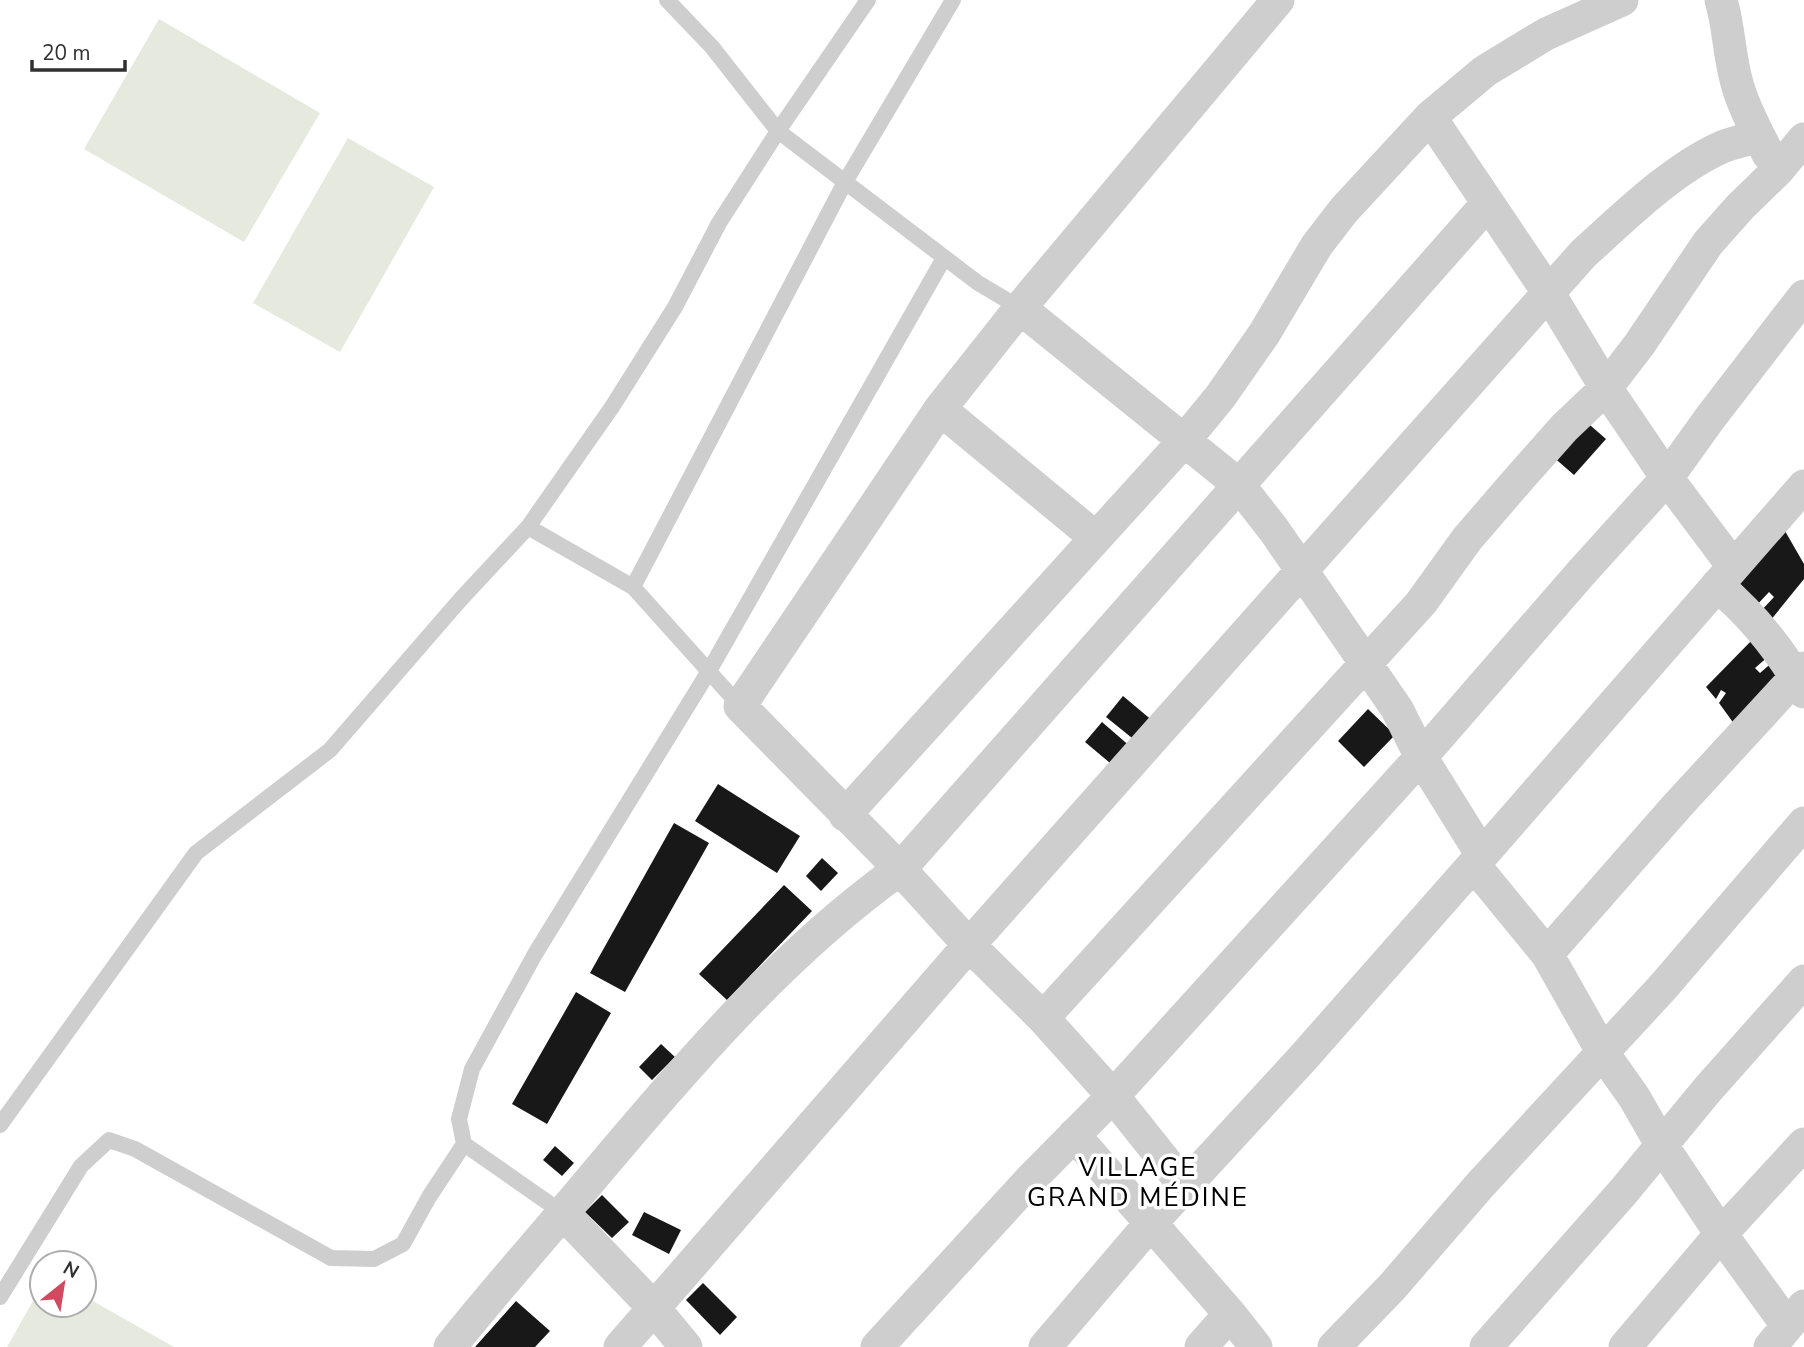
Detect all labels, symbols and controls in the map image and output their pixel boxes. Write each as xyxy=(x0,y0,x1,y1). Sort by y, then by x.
scale bar xyxy=(32,28,124,72)
text: 20 m xyxy=(42,39,91,67)
district label: VILLAGE GRAND MÉDINE xyxy=(1027,1150,1249,1215)
north arrow xyxy=(28,1249,98,1319)
text: N xyxy=(58,1255,84,1285)

